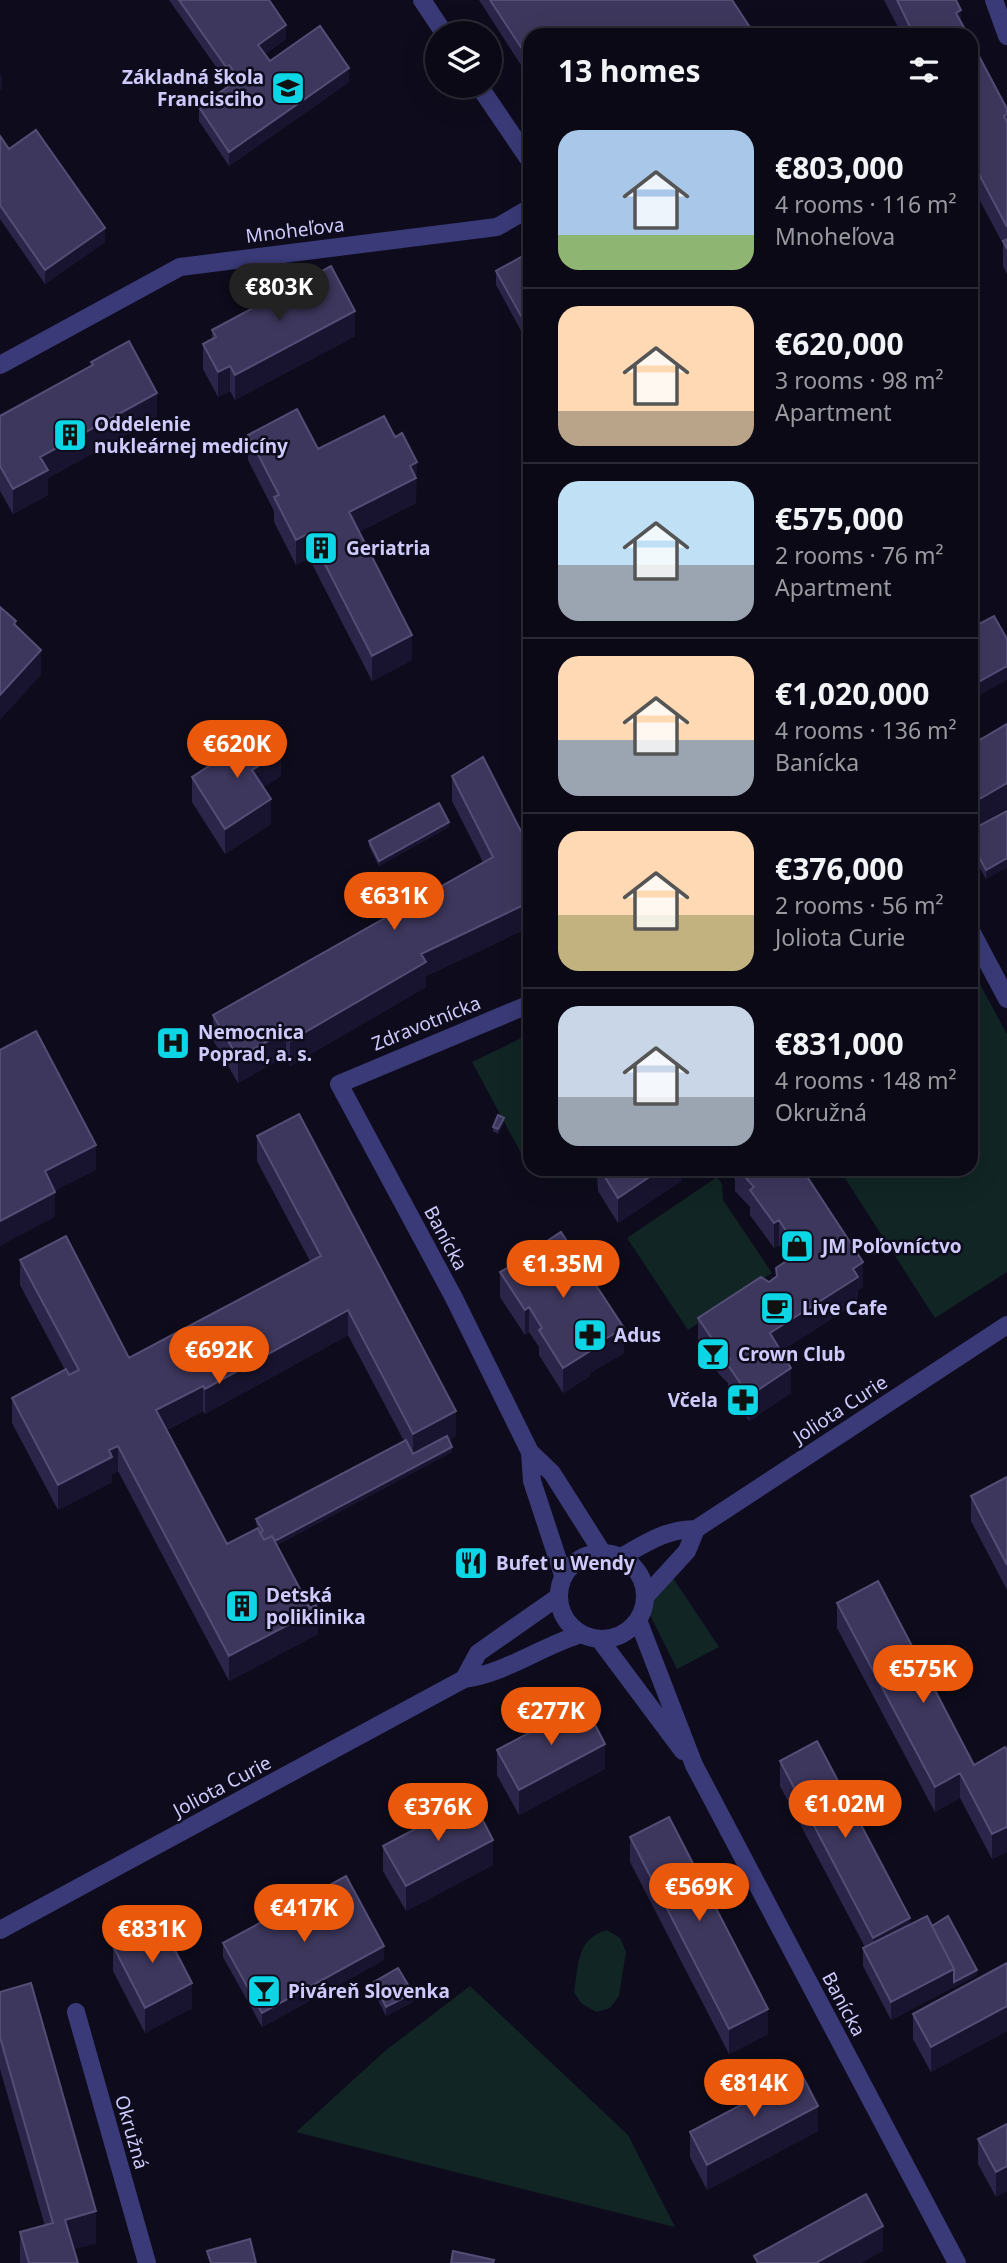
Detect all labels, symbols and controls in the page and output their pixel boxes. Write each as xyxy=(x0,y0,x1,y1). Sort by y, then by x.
map controls xyxy=(425,21,502,98)
button: layers xyxy=(425,21,502,98)
text: 13 homes xyxy=(558,50,701,91)
icon: filters xyxy=(905,51,943,89)
place label: Základná škola Francisciho xyxy=(122,64,264,112)
school or university icon: Základná škola Francisciho xyxy=(269,69,307,107)
text: €803,000 xyxy=(775,147,904,188)
icon: home xyxy=(614,158,698,242)
text: 4 rooms · 116 m² xyxy=(775,188,957,220)
street label: Mnoheľova xyxy=(244,211,346,249)
text: Mnoheľova xyxy=(775,220,895,252)
pin: €803K xyxy=(230,264,328,323)
text: €803K xyxy=(245,270,313,302)
text: €620,000 xyxy=(775,323,904,364)
icon: home xyxy=(614,334,698,418)
text: 3 rooms · 98 m² xyxy=(775,364,944,396)
text: Apartment xyxy=(775,396,892,428)
place label: Oddelenie nukleárnej medicíny xyxy=(94,411,288,459)
building icon: Oddelenie nukleárnej medicíny xyxy=(51,416,89,454)
text: €575,000 xyxy=(775,498,904,539)
icon: home xyxy=(614,509,698,593)
building icon: Geriatria xyxy=(302,529,340,567)
place label: Geriatria xyxy=(346,535,430,561)
text: 2 rooms · 76 m² xyxy=(775,539,944,571)
text: Apartment xyxy=(775,571,892,603)
text: €1,020,000 xyxy=(775,673,929,714)
icon: home xyxy=(614,684,698,768)
text: 4 rooms · 136 m² xyxy=(775,714,957,746)
pin: €620K xyxy=(188,720,286,780)
text: €620K xyxy=(203,727,271,759)
text: Banícka xyxy=(775,746,859,778)
text: €376,000 xyxy=(775,848,904,889)
icon: home xyxy=(614,859,698,943)
pin: €631K xyxy=(345,872,443,932)
text: €631K xyxy=(360,879,428,911)
text: 2 rooms · 56 m² xyxy=(775,889,944,921)
text: Joliota Curie xyxy=(775,921,905,953)
street label: Zdravotnícka xyxy=(368,989,484,1057)
place label: Nemocnica Poprad, a. s. xyxy=(198,1019,312,1067)
text: €831,000 xyxy=(775,1023,904,1064)
hospital icon: Nemocnica Poprad, a. s. xyxy=(154,1024,192,1062)
icon: home xyxy=(614,1034,698,1118)
text: 4 rooms · 148 m² xyxy=(775,1064,957,1096)
text: Okružná xyxy=(775,1096,867,1128)
street label: Banícka xyxy=(418,1201,474,1275)
shop icon: JM Poľovníctvo xyxy=(778,1227,816,1265)
place label: JM Poľovníctvo xyxy=(820,1233,962,1259)
pin: €1.35M xyxy=(506,1240,620,1300)
text: €1.35M xyxy=(523,1247,603,1279)
cafe icon: Live Cafe xyxy=(758,1289,796,1327)
place label: Live Cafe xyxy=(802,1295,888,1321)
pharmacy icon: Adus xyxy=(571,1316,609,1354)
place label: Adus xyxy=(614,1322,661,1348)
pin: €692K xyxy=(170,1326,268,1386)
text: €692K xyxy=(185,1333,253,1365)
bar icon: Crown Club xyxy=(694,1335,732,1373)
place label: Crown Club xyxy=(738,1341,846,1367)
street label: Joliota Curie xyxy=(786,1369,892,1450)
pharmacy icon: Včela xyxy=(724,1381,762,1419)
place label: Včela xyxy=(668,1387,718,1413)
restaurant icon: Bufet u Wendy xyxy=(452,1544,490,1582)
place label: Bufet u Wendy xyxy=(496,1550,635,1576)
place label: Detská poliklinika xyxy=(266,1582,366,1630)
building icon: Detská poliklinika xyxy=(223,1587,261,1625)
pin: €575K xyxy=(874,1646,972,1705)
text: €575K xyxy=(889,1652,957,1684)
pin: €277K xyxy=(502,1688,600,1747)
text: €277K xyxy=(517,1694,585,1726)
street label: Joliota Curie xyxy=(167,1749,276,1824)
pin: €1.02M xyxy=(788,1780,902,1840)
pin: €376K xyxy=(389,1784,487,1843)
text: €1.02M xyxy=(805,1787,885,1819)
text: €376K xyxy=(404,1790,472,1822)
pin: €569K xyxy=(650,1864,748,1923)
text: €569K xyxy=(665,1870,733,1902)
pin: €417K xyxy=(255,1884,353,1944)
text: €417K xyxy=(270,1891,338,1923)
pin: €831K xyxy=(103,1906,201,1965)
text: €831K xyxy=(118,1912,186,1944)
street label: Banícka xyxy=(816,1967,872,2041)
bar icon: Piváreň Slovenka xyxy=(245,1972,283,2010)
place label: Piváreň Slovenka xyxy=(288,1978,450,2004)
pin: €814K xyxy=(705,2060,803,2119)
text: €814K xyxy=(720,2066,788,2098)
street label: Okružná xyxy=(109,2092,155,2172)

